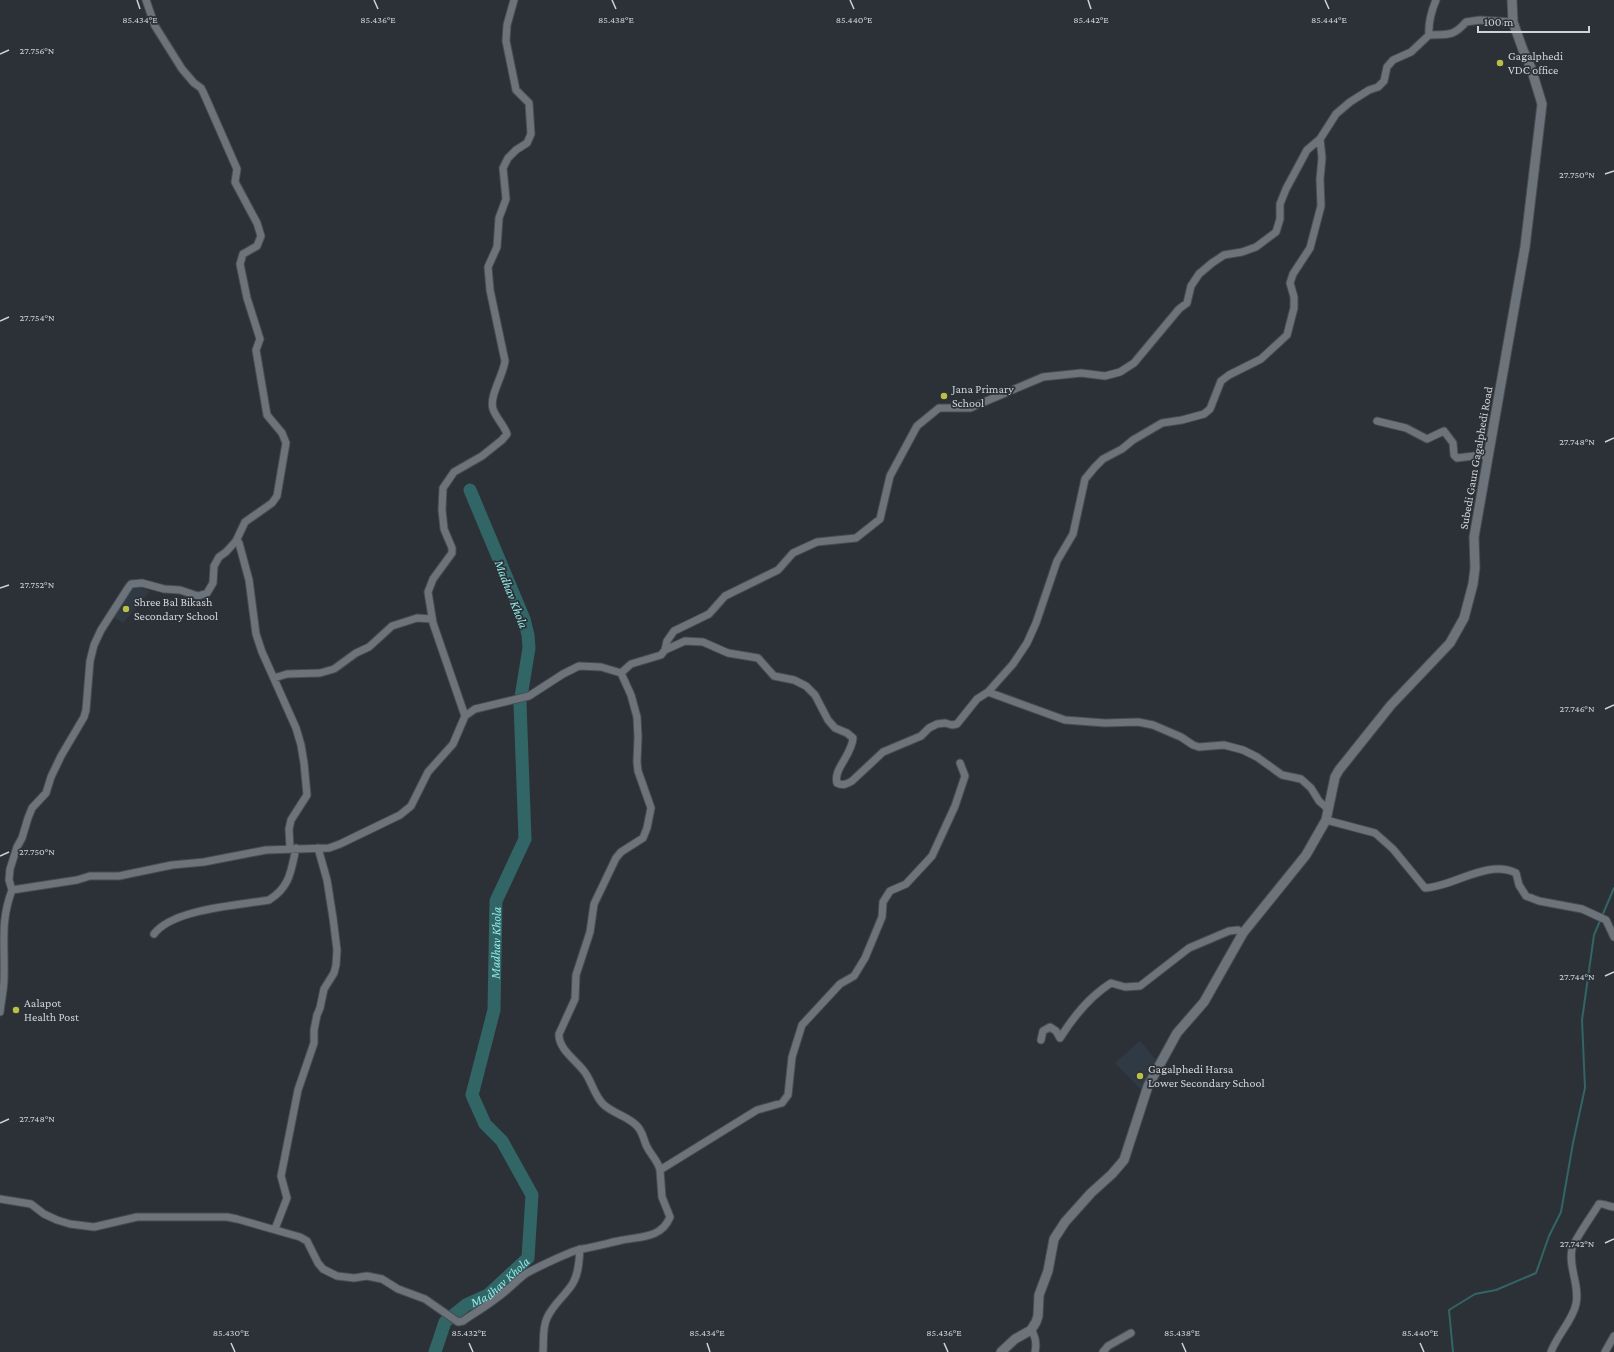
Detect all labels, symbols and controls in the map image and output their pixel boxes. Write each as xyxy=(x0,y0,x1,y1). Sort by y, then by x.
scale bar xyxy=(1478,8,1589,34)
text: 85.434°E xyxy=(122,14,158,25)
text: 85.436°E xyxy=(360,14,396,25)
text: 85.438°E xyxy=(598,14,635,25)
text: 85.440°E xyxy=(836,14,873,25)
text: 85.442°E xyxy=(1073,14,1109,25)
text: 85.444°E xyxy=(1311,14,1348,25)
text: 100 m xyxy=(1484,15,1514,29)
text: 27.756°N xyxy=(20,45,55,56)
place label: Gagalphedi VDC office xyxy=(1508,49,1563,77)
marker: Gagalphedi VDC office xyxy=(1495,58,1505,68)
text: 27.750°N xyxy=(1559,169,1595,180)
text: 27.754°N xyxy=(19,312,55,323)
place label: Jana Primary School xyxy=(951,382,1014,410)
street label: Subedi Gaun Gagalphedi Road xyxy=(1457,385,1496,531)
marker: Jana Primary School xyxy=(939,391,949,401)
text: 27.748°N xyxy=(1559,436,1595,447)
water label: Madhav Khola xyxy=(491,557,531,630)
text: 27.752°N xyxy=(20,579,55,590)
place label: Shree Bal Bikash Secondary School xyxy=(134,595,218,623)
marker: Shree Bal Bikash Secondary School xyxy=(121,604,131,614)
text: 27.746°N xyxy=(1560,703,1595,714)
text: 27.750°N xyxy=(19,846,55,857)
water label: Madhav Khola xyxy=(488,907,504,980)
text: 27.744°N xyxy=(1559,971,1595,982)
place label: Aalapot Health Post xyxy=(24,996,80,1024)
marker: Aalapot Health Post xyxy=(11,1005,21,1015)
place label: Gagalphedi Harsa Lower Secondary School xyxy=(1148,1062,1265,1090)
marker: Gagalphedi Harsa Lower Secondary School xyxy=(1135,1071,1145,1081)
text: 27.748°N xyxy=(19,1113,55,1124)
text: 27.742°N xyxy=(1560,1238,1595,1249)
water label: Madhav Khola xyxy=(467,1254,532,1310)
text: 85.430°E xyxy=(213,1327,250,1338)
text: 85.432°E xyxy=(451,1327,487,1338)
text: 85.434°E xyxy=(689,1327,725,1338)
text: 85.436°E xyxy=(926,1327,962,1338)
text: 85.438°E xyxy=(1164,1327,1201,1338)
text: 85.440°E xyxy=(1402,1327,1439,1338)

